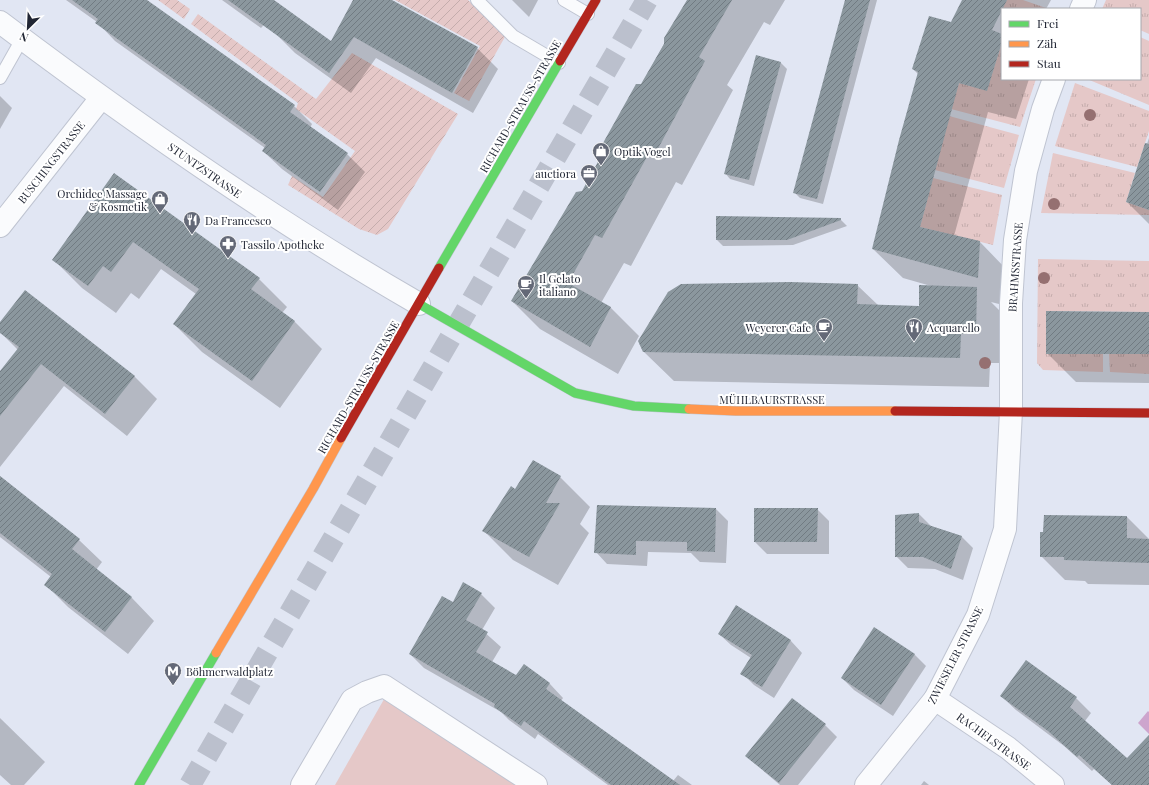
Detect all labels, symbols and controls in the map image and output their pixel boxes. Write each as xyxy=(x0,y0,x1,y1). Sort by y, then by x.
north arrow xyxy=(8,8,48,48)
legend xyxy=(1001,8,1141,80)
text: Frei xyxy=(1037,15,1059,31)
text: N xyxy=(17,29,30,46)
text: Zäh xyxy=(1037,35,1057,51)
street label: RICHARD-STRAUSS-STRASSE xyxy=(476,37,564,175)
text: Stau xyxy=(1037,55,1061,71)
street label: BUSCHINGSTRASSE xyxy=(14,117,88,206)
street label: STUNTZSTRASSE xyxy=(165,139,245,201)
shop icon: Optik Vogel xyxy=(591,141,611,166)
place label: Optik Vogel xyxy=(614,144,671,159)
office icon: auctiora xyxy=(579,163,599,188)
place label: auctiora xyxy=(535,166,577,181)
place label: Orchidee Massage & Kosmetik xyxy=(57,186,147,214)
shop icon: Orchidee Massage & Kosmetik xyxy=(150,189,170,214)
restaurant icon: Da Francesco xyxy=(182,210,202,235)
place label: Da Francesco xyxy=(205,213,271,228)
street label: BRAHMSSTRASSE xyxy=(1004,221,1026,312)
pharmacy icon: Tassilo Apotheke xyxy=(218,234,238,259)
place label: Tassilo Apotheke xyxy=(241,237,325,252)
place label: Il Gelato italiano xyxy=(539,271,580,299)
cafe icon: Il Gelato italiano xyxy=(516,274,536,299)
cafe icon: Weyerer Cafe xyxy=(814,317,834,342)
restaurant icon: Acquarello xyxy=(904,317,924,342)
street label: RICHARD-STRAUSS-STRASSE xyxy=(314,318,402,456)
place label: Weyerer Cafe xyxy=(745,320,811,335)
place label: Acquarello xyxy=(926,320,980,335)
street label: MÜHLBAURSTRASSE xyxy=(719,392,825,407)
street label: ZWIESELER STRASSE xyxy=(924,603,986,706)
metro station icon: Böhmerwaldplatz xyxy=(163,661,183,686)
place label: Böhmerwaldplatz xyxy=(186,664,273,679)
street label: RACHELSTRASSE xyxy=(954,709,1034,773)

